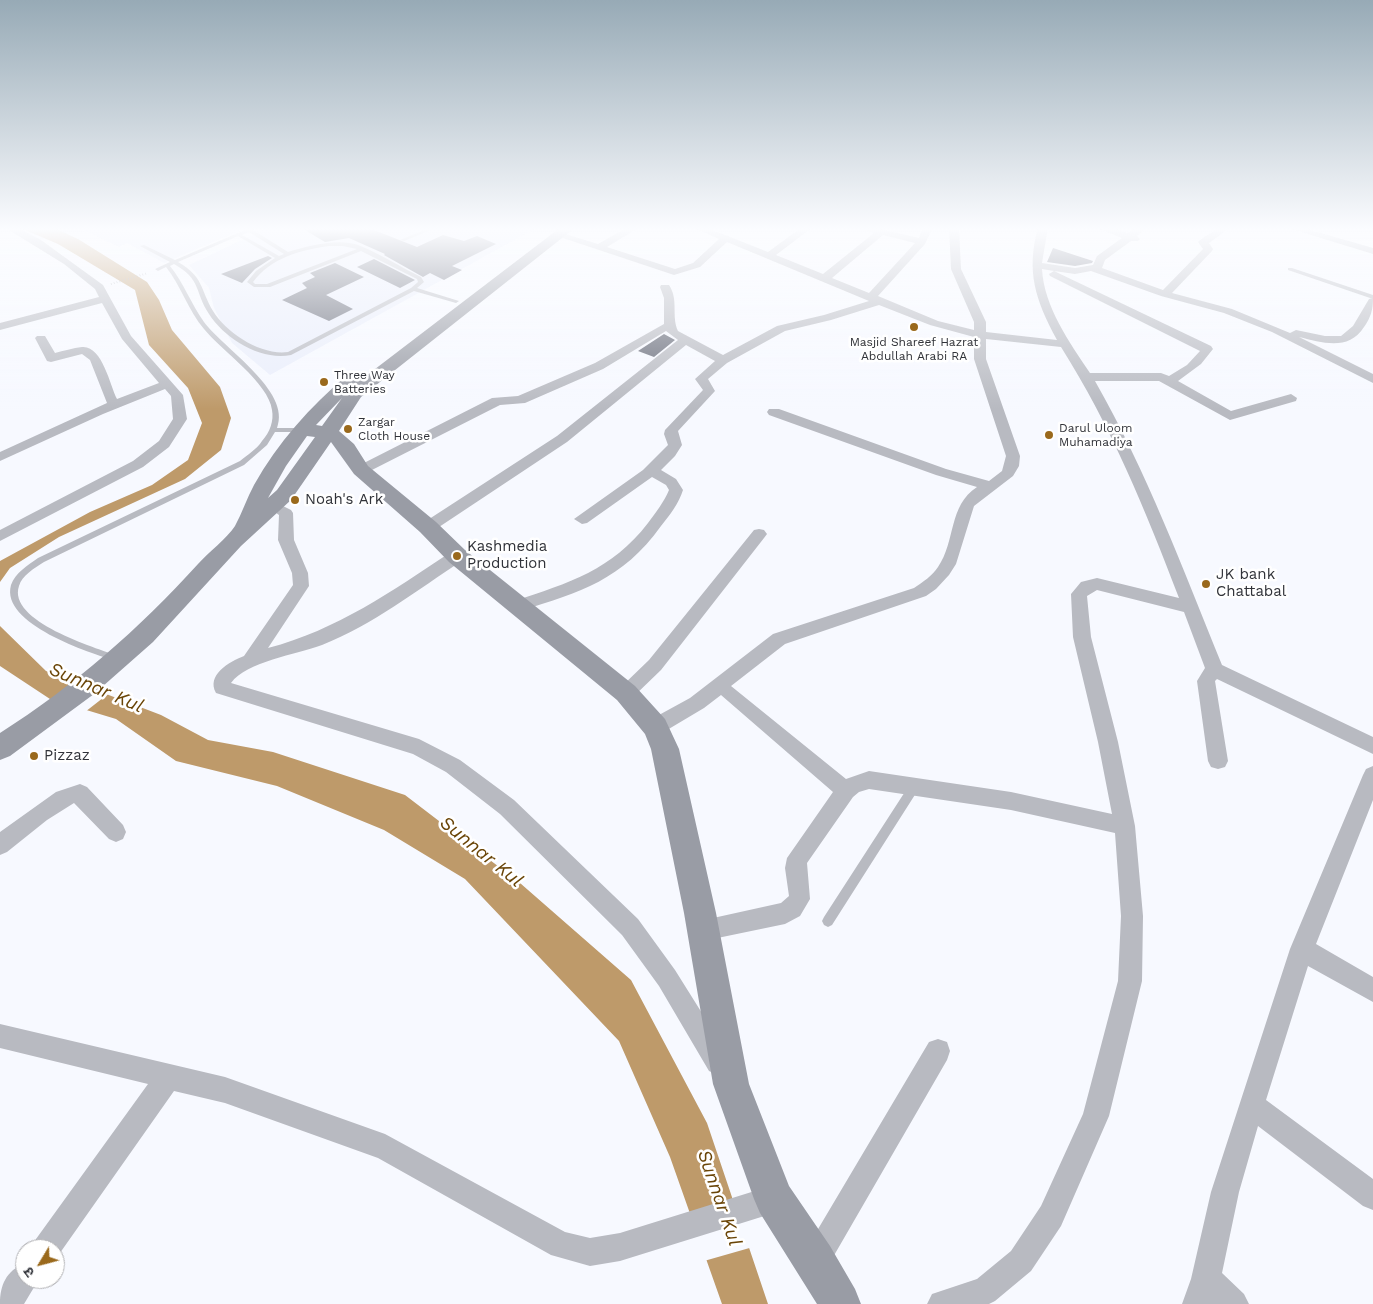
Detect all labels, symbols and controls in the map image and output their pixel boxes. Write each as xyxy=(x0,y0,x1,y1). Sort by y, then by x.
marker: Masjid Shareef Hazrat Abdullah Arabi RA xyxy=(908,321,920,333)
place label: Masjid Shareef Hazrat Abdullah Arabi RA xyxy=(850,335,978,363)
place label: Three Way Batteries xyxy=(334,368,395,396)
marker: Three Way Batteries xyxy=(318,376,330,388)
place label: Zargar Cloth House xyxy=(358,415,430,443)
place label: Darul Uloom Muhamadiya xyxy=(1059,421,1133,449)
marker: Zargar Cloth House xyxy=(342,423,354,435)
marker: Darul Uloom Muhamadiya xyxy=(1043,429,1055,441)
place label: Noah's Ark xyxy=(305,491,383,509)
marker: Noah's Ark xyxy=(289,494,301,506)
place label: Kashmedia Production xyxy=(467,538,547,573)
marker: Kashmedia Production xyxy=(451,550,463,562)
place label: JK bank Chattabal xyxy=(1216,566,1286,601)
marker: JK bank Chattabal xyxy=(1200,578,1212,590)
water label: Sunnar Kul xyxy=(45,658,147,718)
place label: Pizzaz xyxy=(44,747,90,765)
marker: Pizzaz xyxy=(28,750,40,762)
water label: Sunnar Kul xyxy=(435,812,527,892)
water label: Sunnar Kul xyxy=(692,1147,746,1249)
north arrow xyxy=(15,1239,65,1289)
text: उ xyxy=(20,1264,38,1281)

